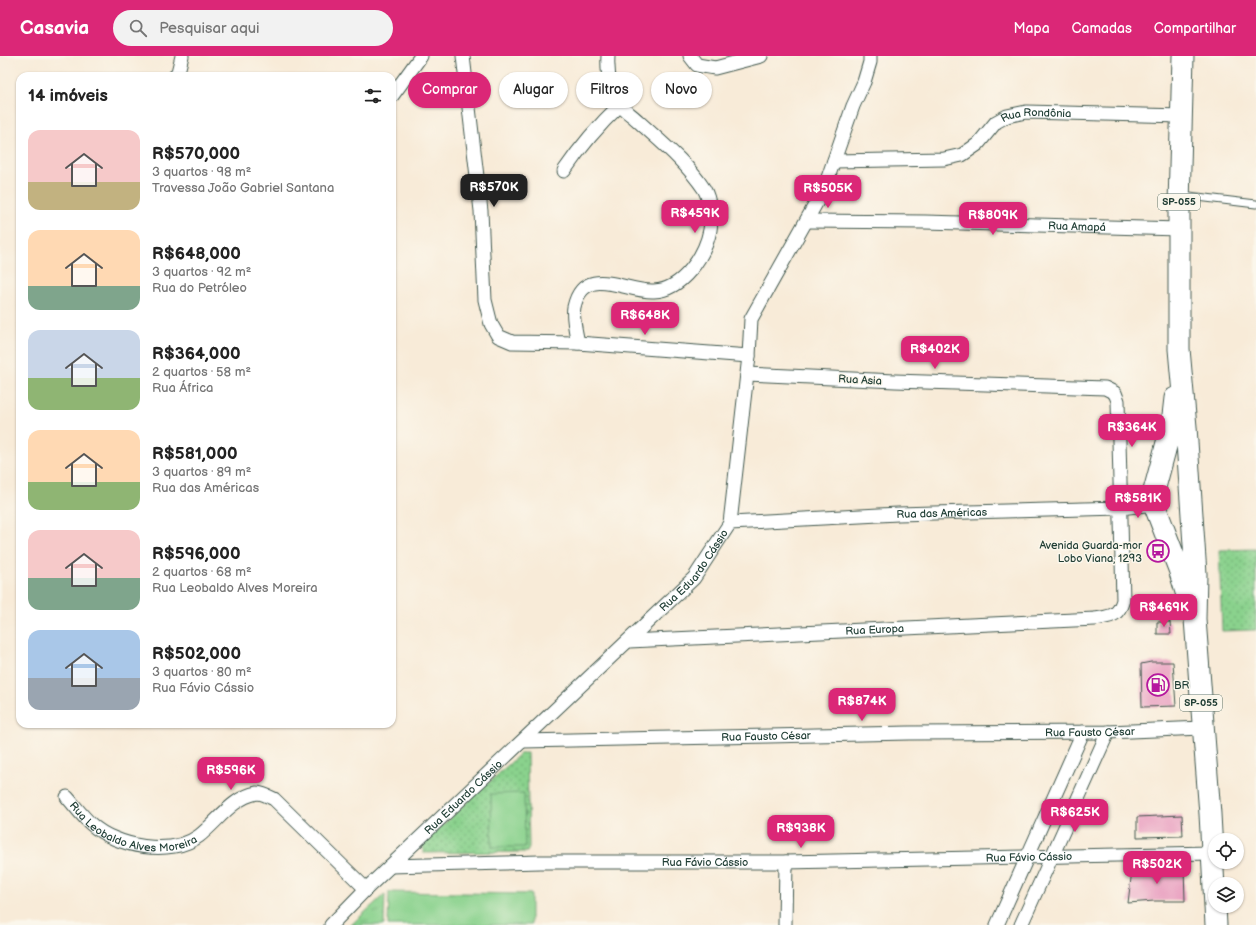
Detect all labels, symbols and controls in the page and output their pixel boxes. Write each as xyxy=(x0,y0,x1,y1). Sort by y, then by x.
search box xyxy=(113,10,393,46)
text: Casavia xyxy=(20,17,89,40)
icon: search xyxy=(127,17,149,39)
text: Pesquisar aqui xyxy=(159,19,260,38)
text: Mapa xyxy=(1014,20,1050,37)
text: Camadas xyxy=(1072,20,1132,37)
text: Compartilhar xyxy=(1154,20,1236,37)
chip: Comprar xyxy=(408,72,491,108)
chip: Alugar xyxy=(499,72,568,108)
chip: Filtros xyxy=(576,72,643,108)
chip: Novo xyxy=(651,72,712,108)
icon: filters xyxy=(362,85,384,107)
text: 14 imóveis xyxy=(28,86,108,106)
street label: Rua Rondônia xyxy=(998,105,1071,125)
text: R$570,000 xyxy=(152,144,240,164)
icon: home xyxy=(60,146,108,194)
text: 3 quartos · 98 m² xyxy=(152,164,251,180)
pin: R$570K xyxy=(461,174,527,208)
pin: R$505K xyxy=(795,175,861,209)
text: R$570K xyxy=(469,179,519,195)
text: Travessa João Gabriel Santana xyxy=(152,180,334,196)
text: R$505K xyxy=(803,180,853,196)
road number: SP-055 xyxy=(1158,194,1200,210)
pin: R$459K xyxy=(662,200,728,234)
pin: R$809K xyxy=(960,202,1026,236)
text: R$459K xyxy=(670,205,720,221)
text: R$809K xyxy=(968,207,1018,223)
street label: Rua Amapá xyxy=(1048,219,1106,233)
text: R$648,000 xyxy=(152,244,241,264)
icon: home xyxy=(60,246,108,294)
text: 3 quartos · 92 m² xyxy=(152,264,252,280)
text: Rua do Petróleo xyxy=(152,280,247,296)
pin: R$648K xyxy=(612,302,678,336)
text: R$648K xyxy=(620,307,670,323)
pin: R$402K xyxy=(902,336,968,370)
text: R$402K xyxy=(910,341,960,357)
text: R$364,000 xyxy=(152,344,241,364)
icon: home xyxy=(60,346,108,394)
text: 2 quartos · 58 m² xyxy=(152,364,251,380)
street label: Rua Asia xyxy=(838,372,882,388)
text: Rua África xyxy=(152,380,213,396)
pin: R$364K xyxy=(1099,414,1165,448)
text: R$364K xyxy=(1107,419,1157,435)
text: R$581,000 xyxy=(152,444,238,464)
icon: home xyxy=(60,446,108,494)
text: 3 quartos · 89 m² xyxy=(152,464,251,480)
text: Rua das Américas xyxy=(152,480,259,496)
pin: R$581K xyxy=(1105,485,1171,519)
text: R$581K xyxy=(1114,490,1162,506)
street label: Rua das Américas xyxy=(896,505,988,521)
street label: Rua Eduardo Cássio xyxy=(657,527,731,614)
bus stop icon: Avenida Guarda-mor Lobo Viana, 1293 xyxy=(1145,538,1171,564)
place label: Avenida Guarda-mor Lobo Viana, 1293 xyxy=(1039,539,1143,565)
text: R$596,000 xyxy=(152,544,240,564)
icon: home xyxy=(60,546,108,594)
text: 2 quartos · 68 m² xyxy=(152,564,252,580)
text: Rua Leobaldo Alves Moreira xyxy=(152,580,318,596)
pin: R$469K xyxy=(1131,594,1197,628)
text: R$469K xyxy=(1139,599,1189,615)
street label: Rua Europa xyxy=(845,622,904,637)
text: R$502,000 xyxy=(152,644,241,664)
icon: home xyxy=(60,646,108,694)
text: 3 quartos · 80 m² xyxy=(152,664,252,680)
fuel station icon: BR xyxy=(1145,672,1171,698)
place label: BR xyxy=(1174,679,1190,692)
text: Rua Fávio Cássio xyxy=(152,680,254,696)
pin: R$874K xyxy=(829,688,895,722)
text: R$874K xyxy=(838,693,886,709)
road number: SP-055 xyxy=(1180,695,1222,711)
street label: Rua Fausto César xyxy=(1045,724,1136,739)
street label: Rua Fausto César xyxy=(721,729,812,743)
pin: R$596K xyxy=(198,757,264,791)
street label: Rua Eduardo Cássio xyxy=(422,757,505,837)
text: R$596K xyxy=(206,762,256,778)
street label: Rua Leobaldo Alves Moreira xyxy=(67,799,199,854)
pin: R$625K xyxy=(1042,799,1108,833)
text: R$625K xyxy=(1050,804,1100,820)
pin: R$938K xyxy=(768,815,834,849)
text: R$938K xyxy=(776,820,826,836)
map controls xyxy=(1208,833,1244,913)
button: locate xyxy=(1208,833,1244,869)
street label: Rua Fávio Cássio xyxy=(985,849,1072,864)
pin: R$502K xyxy=(1124,851,1190,885)
street label: Rua Fávio Cássio xyxy=(662,856,748,869)
text: R$502K xyxy=(1132,856,1182,872)
button: layers xyxy=(1208,877,1244,913)

